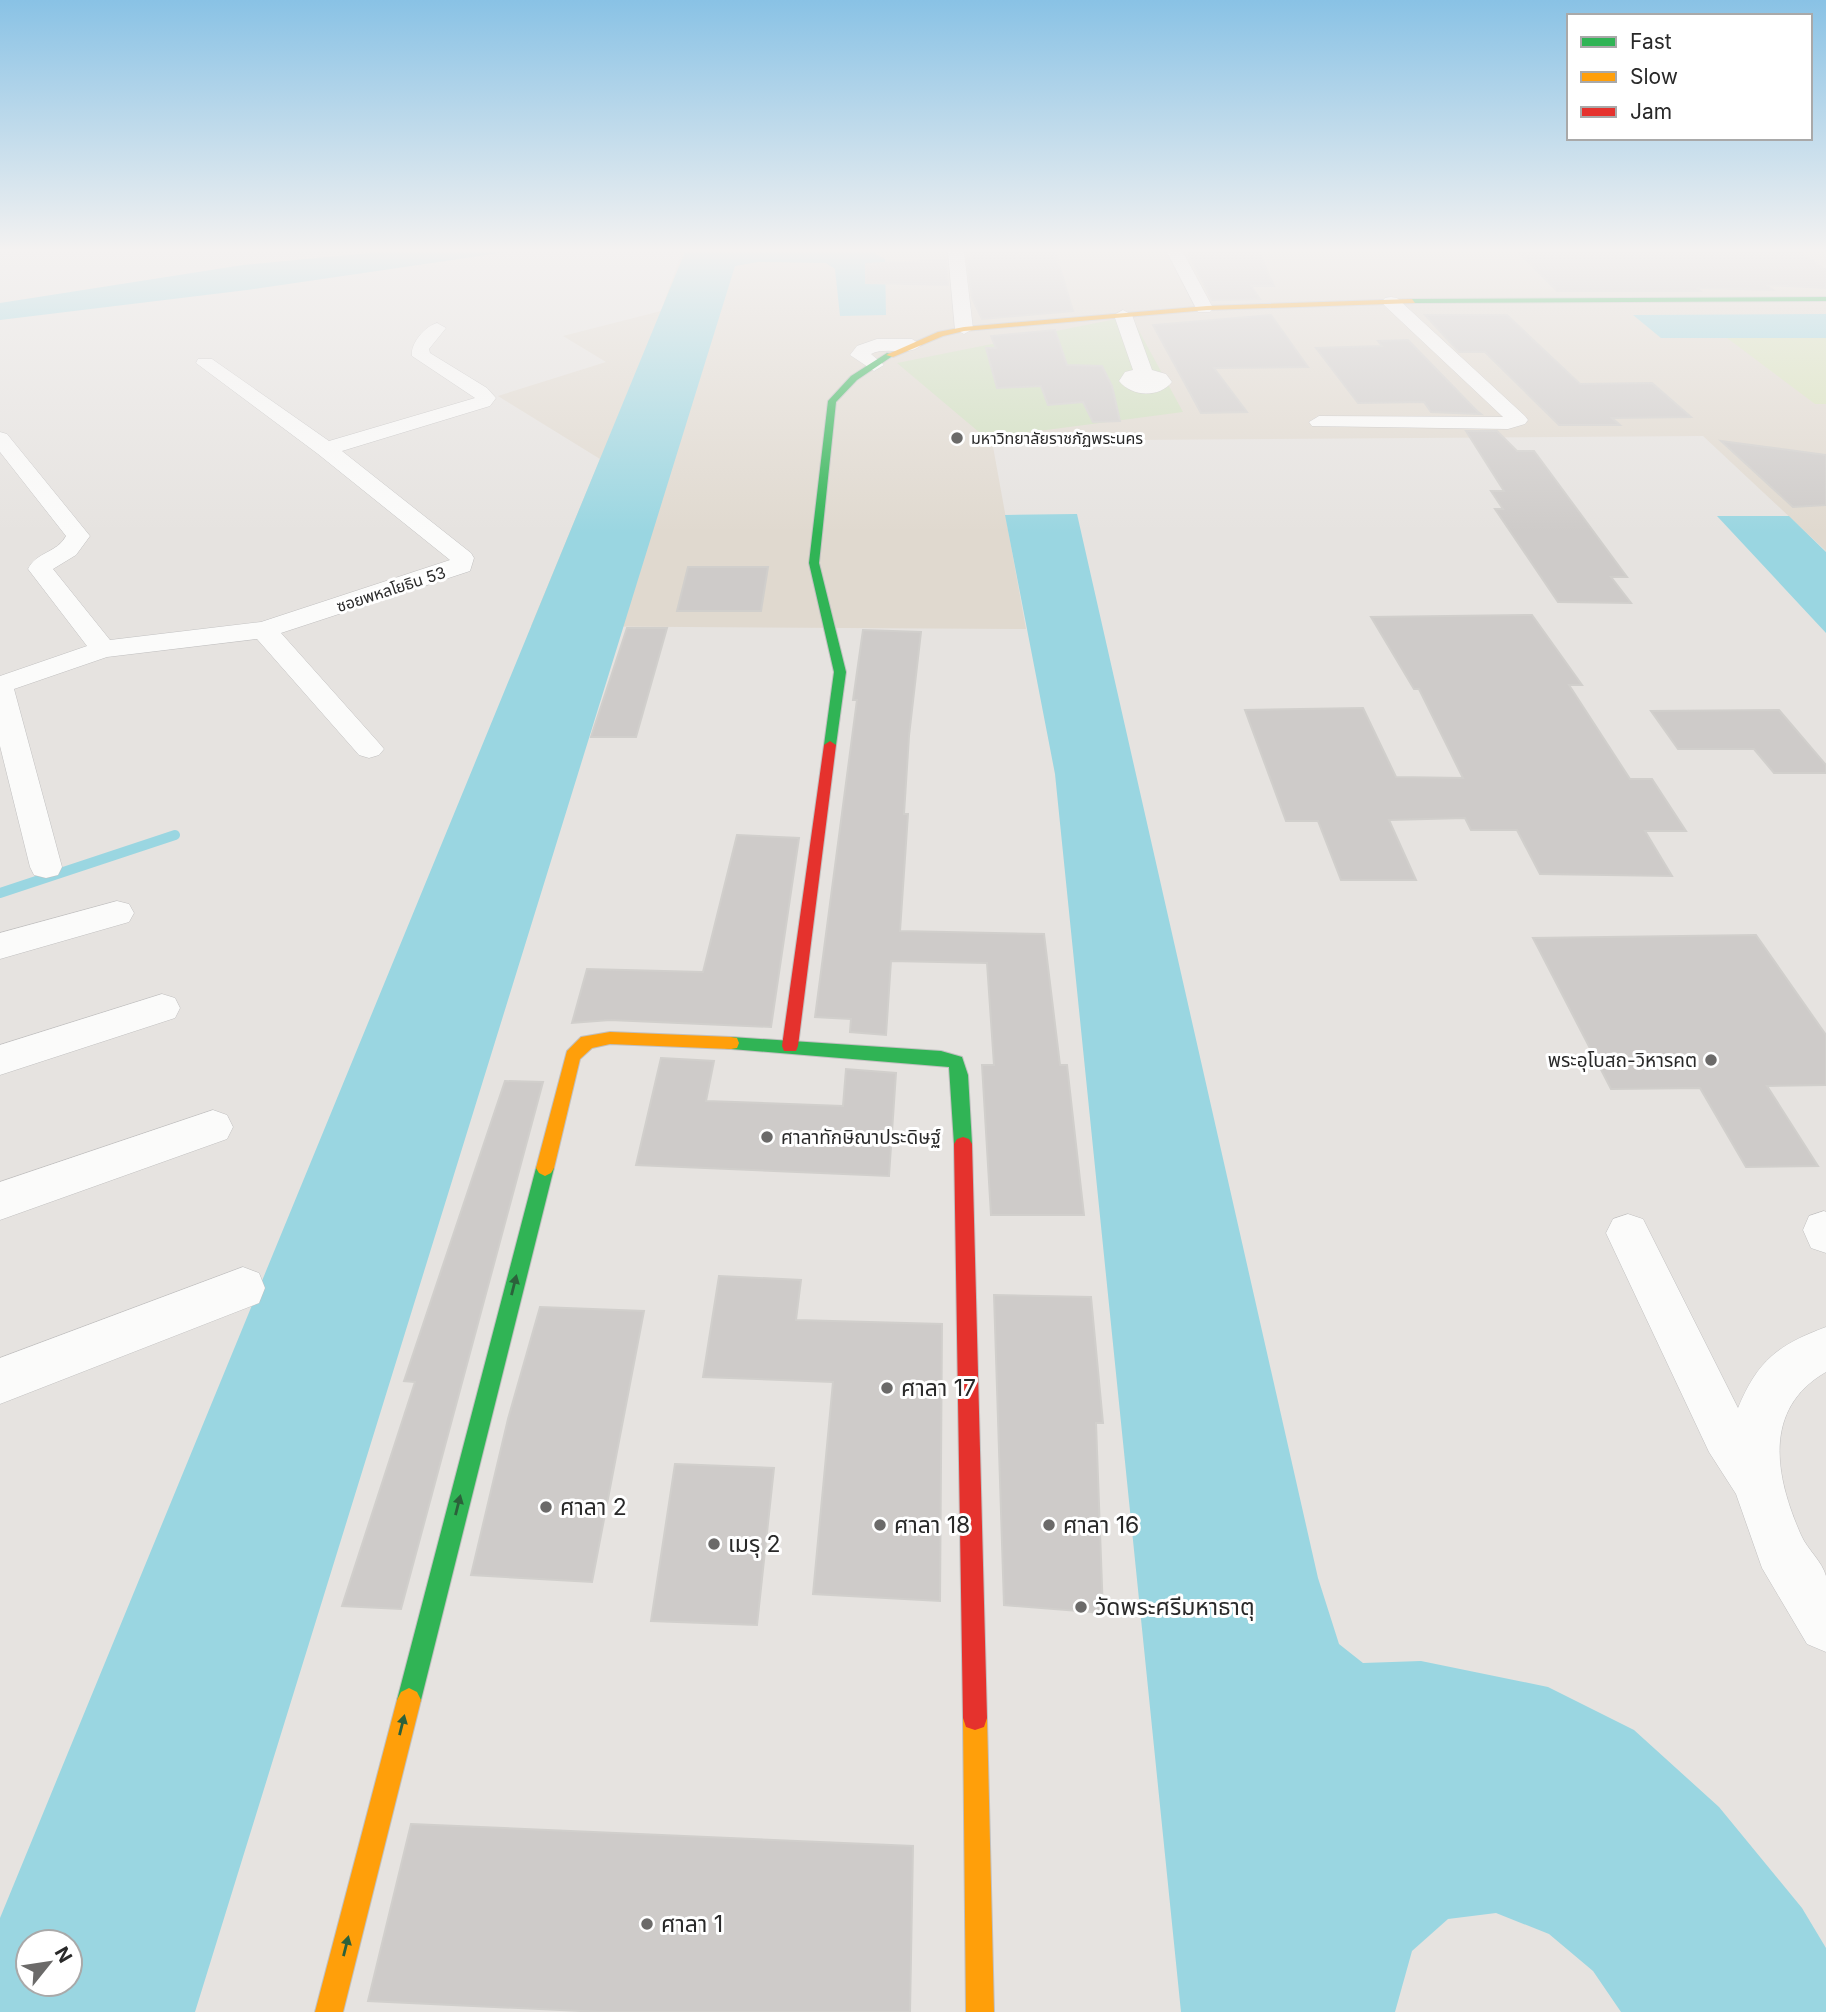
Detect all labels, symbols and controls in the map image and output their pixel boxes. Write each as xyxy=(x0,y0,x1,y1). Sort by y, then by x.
legend xyxy=(1567,14,1812,140)
text: Fast xyxy=(1630,29,1672,54)
text: Slow xyxy=(1630,64,1678,89)
text: Jam xyxy=(1630,99,1672,124)
place label: มหาวิทยาลัยราชภัฏพระนคร xyxy=(971,428,1143,448)
marker: มหาวิทยาลัยราชภัฏพระนคร xyxy=(949,430,965,446)
street label: ซอยพหลโยธิน 53 xyxy=(334,562,448,616)
place label: พระอุโบสถ-วิหารคต xyxy=(1548,1049,1697,1072)
marker: พระอุโบสถ-วิหารคต xyxy=(1703,1052,1719,1068)
place label: ศาลาทักษิณาประดิษฐ์ xyxy=(781,1126,941,1149)
marker: ศาลาทักษิณาประดิษฐ์ xyxy=(759,1129,775,1145)
one-way arrow xyxy=(509,1273,520,1295)
place label: ศาลา 17 xyxy=(901,1374,976,1402)
marker: ศาลา 17 xyxy=(879,1380,895,1396)
place label: ศาลา 2 xyxy=(560,1493,627,1521)
one-way arrow xyxy=(453,1494,464,1516)
marker: ศาลา 2 xyxy=(538,1499,554,1515)
place label: ศาลา 18 xyxy=(894,1511,970,1539)
place label: ศาลา 16 xyxy=(1063,1511,1139,1539)
marker: ศาลา 18 xyxy=(872,1517,888,1533)
marker: ศาลา 16 xyxy=(1041,1517,1057,1533)
place label: เมรุ 2 xyxy=(728,1530,781,1558)
marker: เมรุ 2 xyxy=(706,1536,722,1552)
place label: วัดพระศรีมหาธาตุ xyxy=(1095,1593,1255,1621)
marker: วัดพระศรีมหาธาตุ xyxy=(1073,1599,1089,1615)
one-way arrow xyxy=(397,1714,408,1736)
place label: ศาลา 1 xyxy=(661,1910,723,1938)
marker: ศาลา 1 xyxy=(639,1916,655,1932)
north arrow xyxy=(14,1928,84,1998)
one-way arrow xyxy=(341,1935,352,1957)
text: N xyxy=(50,1943,77,1967)

